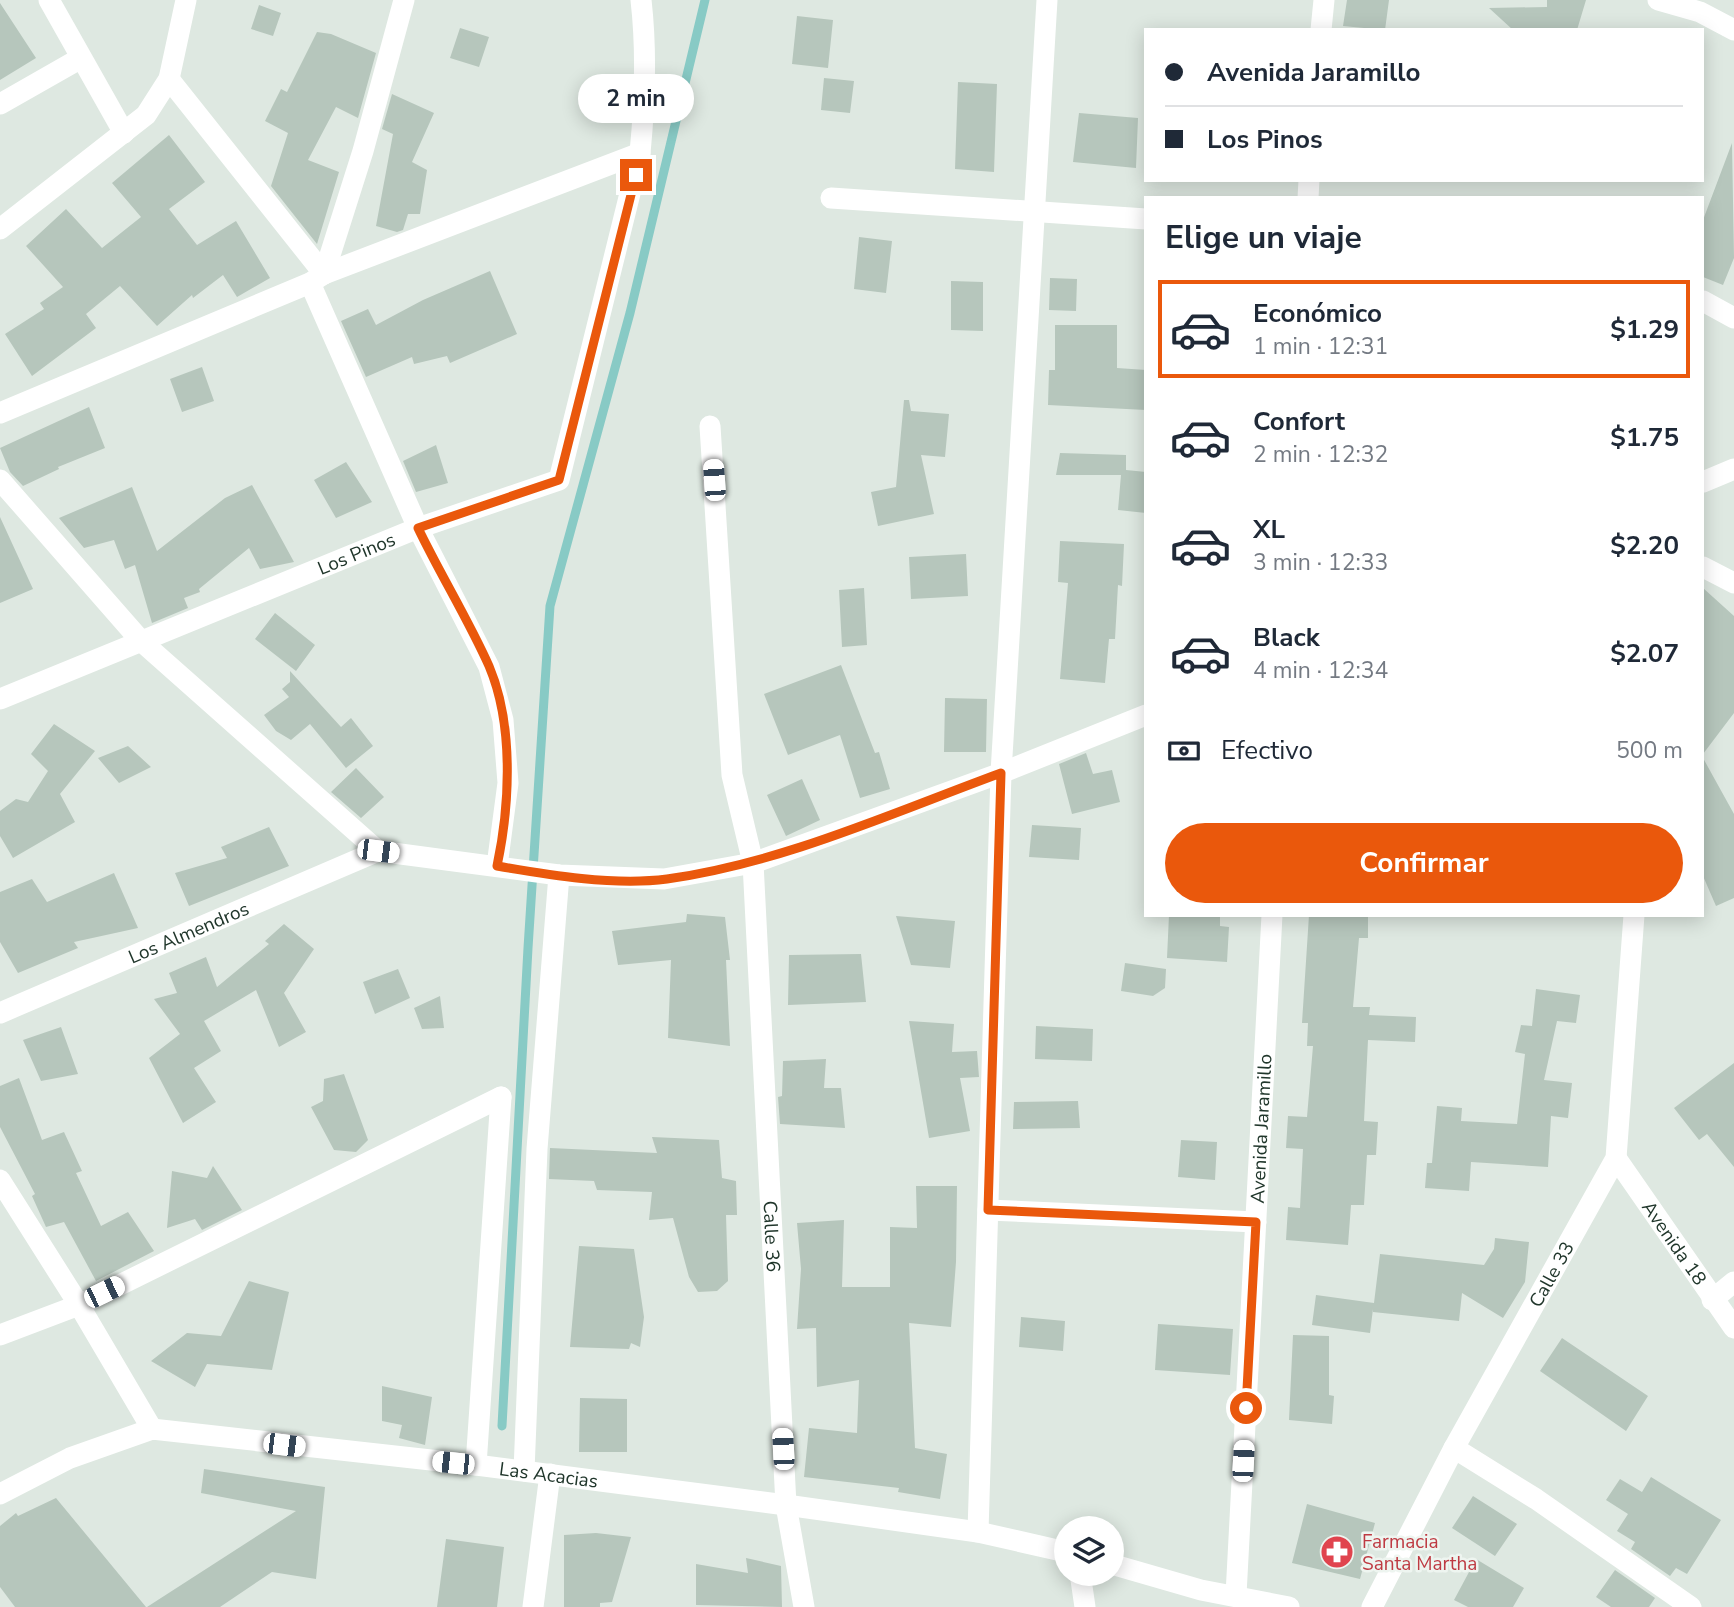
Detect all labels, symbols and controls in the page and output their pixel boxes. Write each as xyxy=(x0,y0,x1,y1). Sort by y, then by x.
text: Avenida Jaramillo xyxy=(1207,55,1420,90)
callout: 2 min xyxy=(578,74,694,122)
text: 2 min xyxy=(606,83,666,114)
text: Los Pinos xyxy=(1207,122,1323,157)
route end xyxy=(620,159,652,191)
text: Elige un viaje xyxy=(1165,216,1362,259)
text: Económico xyxy=(1253,296,1382,331)
icon: car xyxy=(1169,298,1232,361)
text: $1.29 xyxy=(1610,312,1679,347)
text: 1 min · 12:31 xyxy=(1253,331,1388,362)
text: Confort xyxy=(1253,404,1345,439)
icon: car xyxy=(1169,406,1232,469)
text: $1.75 xyxy=(1610,420,1679,455)
text: 2 min · 12:32 xyxy=(1253,439,1388,470)
car xyxy=(703,458,726,502)
text: XL xyxy=(1253,512,1285,547)
icon: car xyxy=(1169,514,1232,577)
street label: Los Pinos xyxy=(314,527,399,582)
text: $2.20 xyxy=(1610,528,1679,563)
text: 3 min · 12:33 xyxy=(1253,547,1388,578)
text: Black xyxy=(1253,620,1320,655)
icon: car xyxy=(1169,622,1232,685)
text: $2.07 xyxy=(1610,636,1679,671)
text: 4 min · 12:34 xyxy=(1253,655,1388,686)
icon: cash xyxy=(1165,732,1203,770)
text: Efectivo xyxy=(1221,733,1313,768)
text: 500 m xyxy=(1616,735,1683,766)
button: Confirmar xyxy=(1165,823,1683,903)
car xyxy=(356,838,401,864)
street label: Los Almendros xyxy=(124,896,253,971)
street label: Avenida Jaramillo xyxy=(1245,1053,1279,1204)
street label: Avenida 18 xyxy=(1636,1196,1712,1291)
street label: Calle 36 xyxy=(756,1200,786,1273)
street label: Calle 33 xyxy=(1523,1237,1581,1312)
car xyxy=(81,1273,128,1311)
route start xyxy=(1230,1392,1262,1424)
car xyxy=(772,1427,795,1471)
car xyxy=(262,1432,307,1458)
car xyxy=(1232,1439,1255,1483)
car xyxy=(432,1450,475,1476)
street label: Las Acacias xyxy=(498,1456,600,1495)
map controls xyxy=(1054,1516,1124,1586)
button: layers xyxy=(1054,1516,1124,1586)
place label: Farmacia Santa Martha xyxy=(1362,1529,1477,1577)
pharmacy icon: Farmacia Santa Martha xyxy=(1318,1533,1356,1571)

